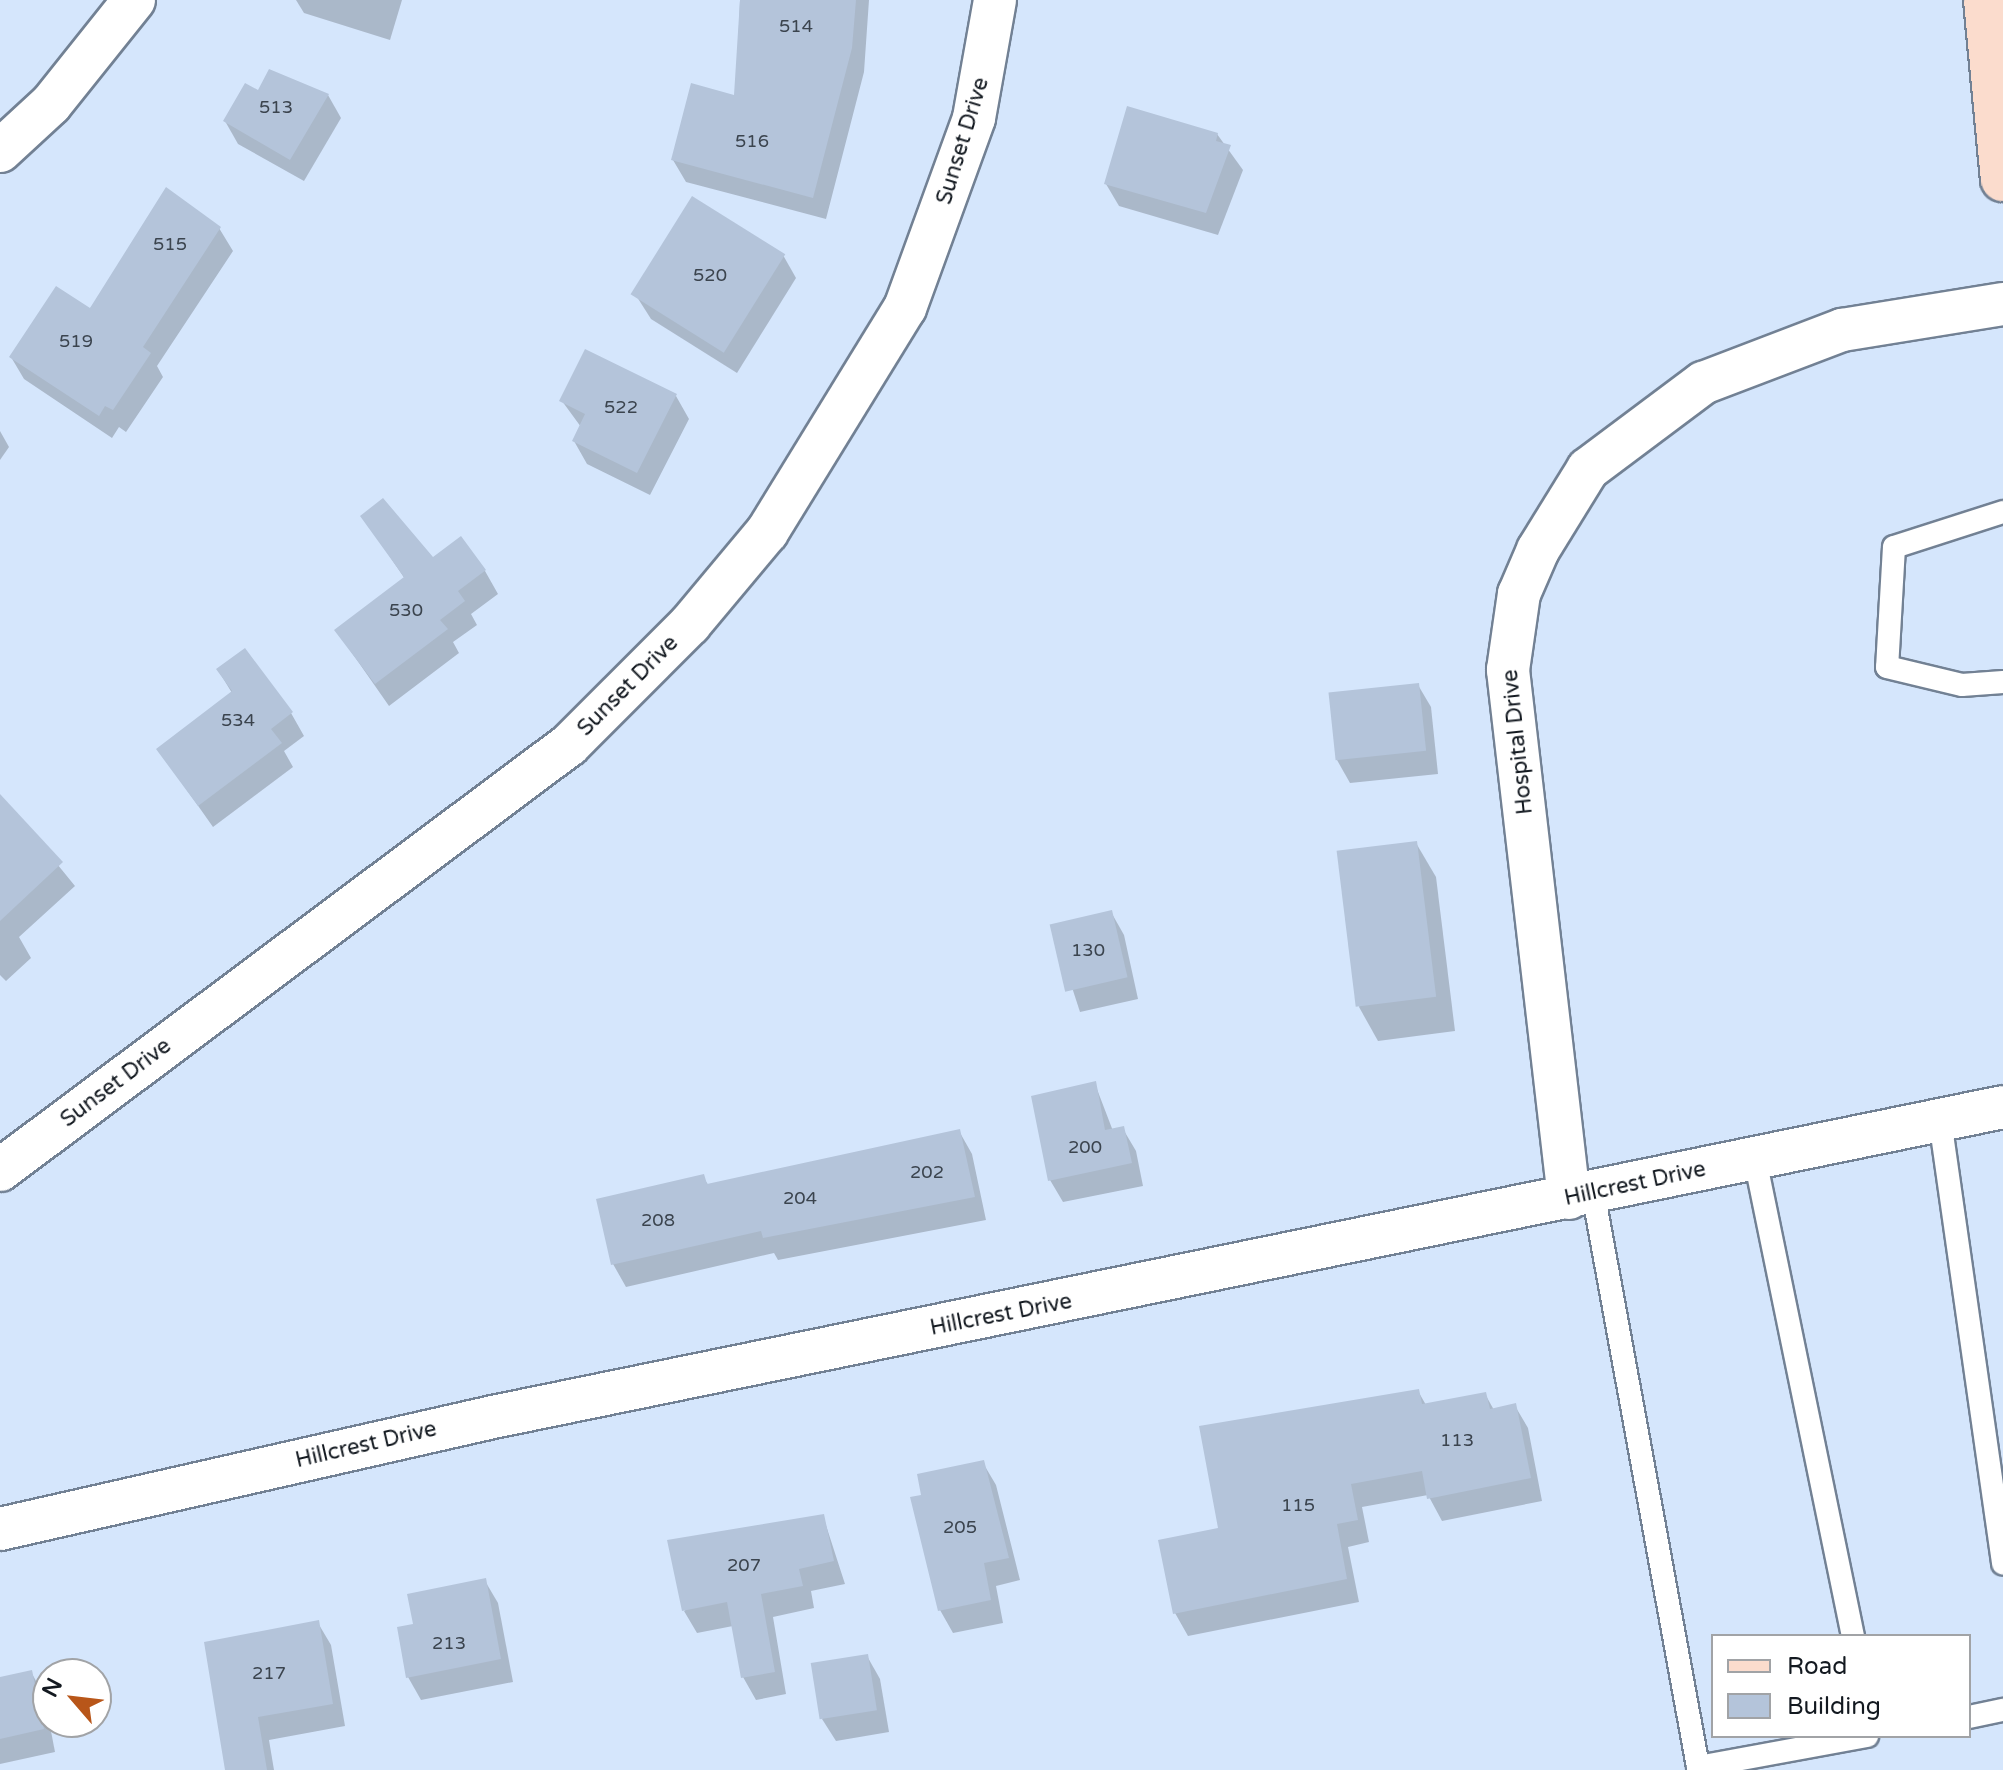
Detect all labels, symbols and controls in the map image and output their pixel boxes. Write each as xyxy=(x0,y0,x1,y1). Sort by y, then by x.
house number: 514 xyxy=(779,15,813,37)
street label: Sunset Drive xyxy=(931,74,995,208)
house number: 513 xyxy=(259,96,293,118)
house number: 516 xyxy=(735,130,769,152)
house number: 515 xyxy=(153,233,187,255)
house number: 520 xyxy=(693,264,727,286)
house number: 519 xyxy=(59,330,93,352)
house number: 522 xyxy=(604,396,638,418)
house number: 530 xyxy=(389,599,423,621)
street label: Sunset Drive xyxy=(572,630,684,742)
street label: Hospital Drive xyxy=(1497,668,1539,816)
house number: 534 xyxy=(221,709,255,731)
house number: 130 xyxy=(1071,939,1105,961)
street label: Sunset Drive xyxy=(56,1033,176,1133)
house number: 200 xyxy=(1068,1136,1102,1158)
street label: Hillcrest Drive xyxy=(1562,1156,1708,1212)
house number: 202 xyxy=(910,1161,944,1183)
house number: 204 xyxy=(783,1187,817,1209)
house number: 208 xyxy=(641,1209,675,1231)
street label: Hillcrest Drive xyxy=(928,1288,1074,1342)
street label: Hillcrest Drive xyxy=(293,1416,439,1474)
house number: 113 xyxy=(1440,1429,1474,1451)
house number: 115 xyxy=(1281,1494,1315,1516)
house number: 205 xyxy=(943,1516,977,1538)
house number: 207 xyxy=(727,1554,761,1576)
house number: 213 xyxy=(432,1632,466,1654)
legend xyxy=(1711,1634,1971,1738)
text: Road xyxy=(1787,1652,1847,1681)
north arrow xyxy=(32,1658,112,1738)
house number: 217 xyxy=(252,1662,286,1684)
text: N xyxy=(37,1674,68,1702)
text: Building xyxy=(1787,1692,1881,1721)

